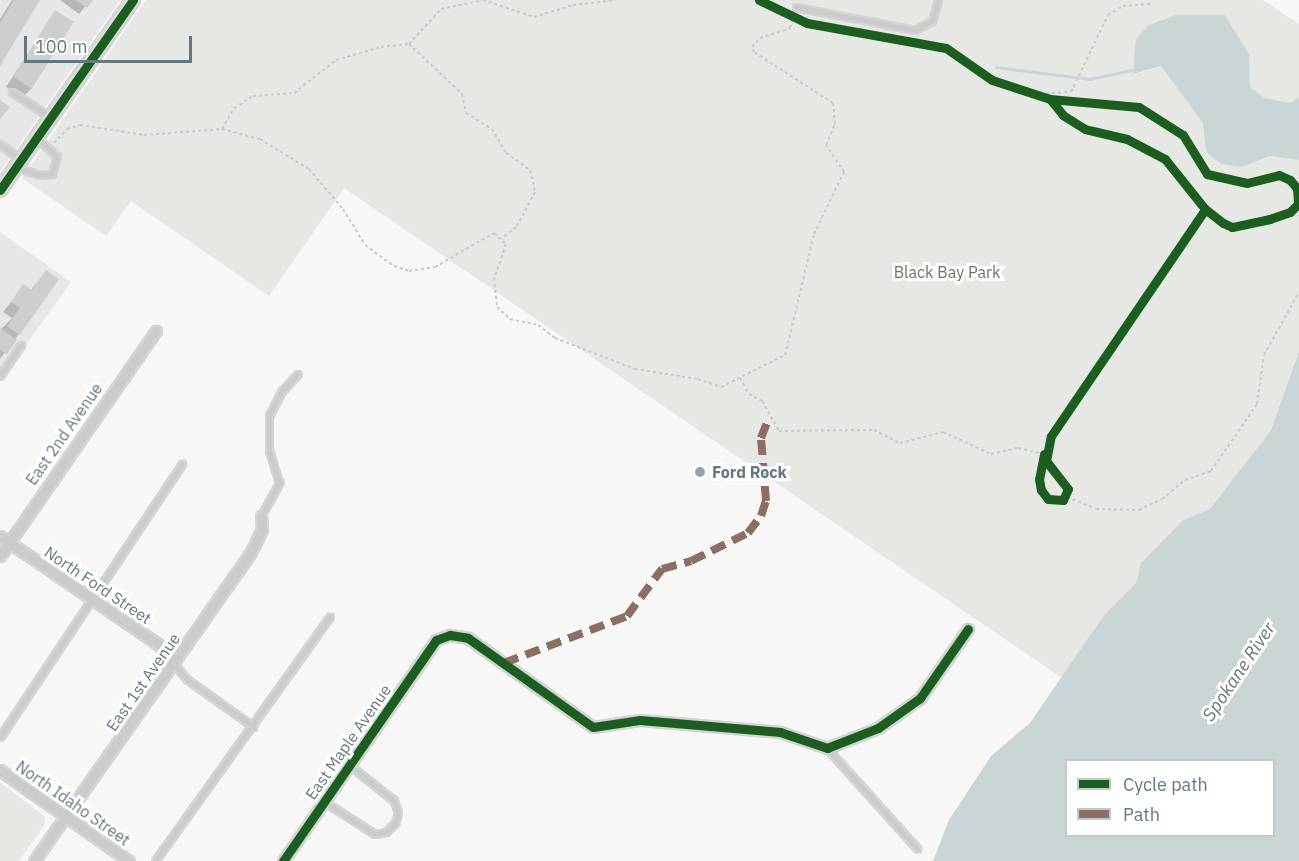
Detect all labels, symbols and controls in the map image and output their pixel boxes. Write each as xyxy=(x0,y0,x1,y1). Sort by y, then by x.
scale bar xyxy=(27,24,195,62)
text: 100 m xyxy=(35,35,87,58)
park label: Black Bay Park xyxy=(894,262,1000,282)
street label: East 2nd Avenue xyxy=(22,379,106,489)
place label: Ford Rock xyxy=(712,462,787,482)
marker: Ford Rock xyxy=(693,465,707,479)
street label: North Ford Street xyxy=(41,542,155,628)
water label: Spokane River xyxy=(1198,619,1280,725)
street label: East 1st Avenue xyxy=(102,629,184,735)
street label: East Maple Avenue xyxy=(301,681,395,803)
street label: North Idaho Street xyxy=(12,757,134,849)
legend xyxy=(1065,759,1275,837)
text: Cycle path xyxy=(1123,773,1208,796)
text: Path xyxy=(1123,803,1160,826)

